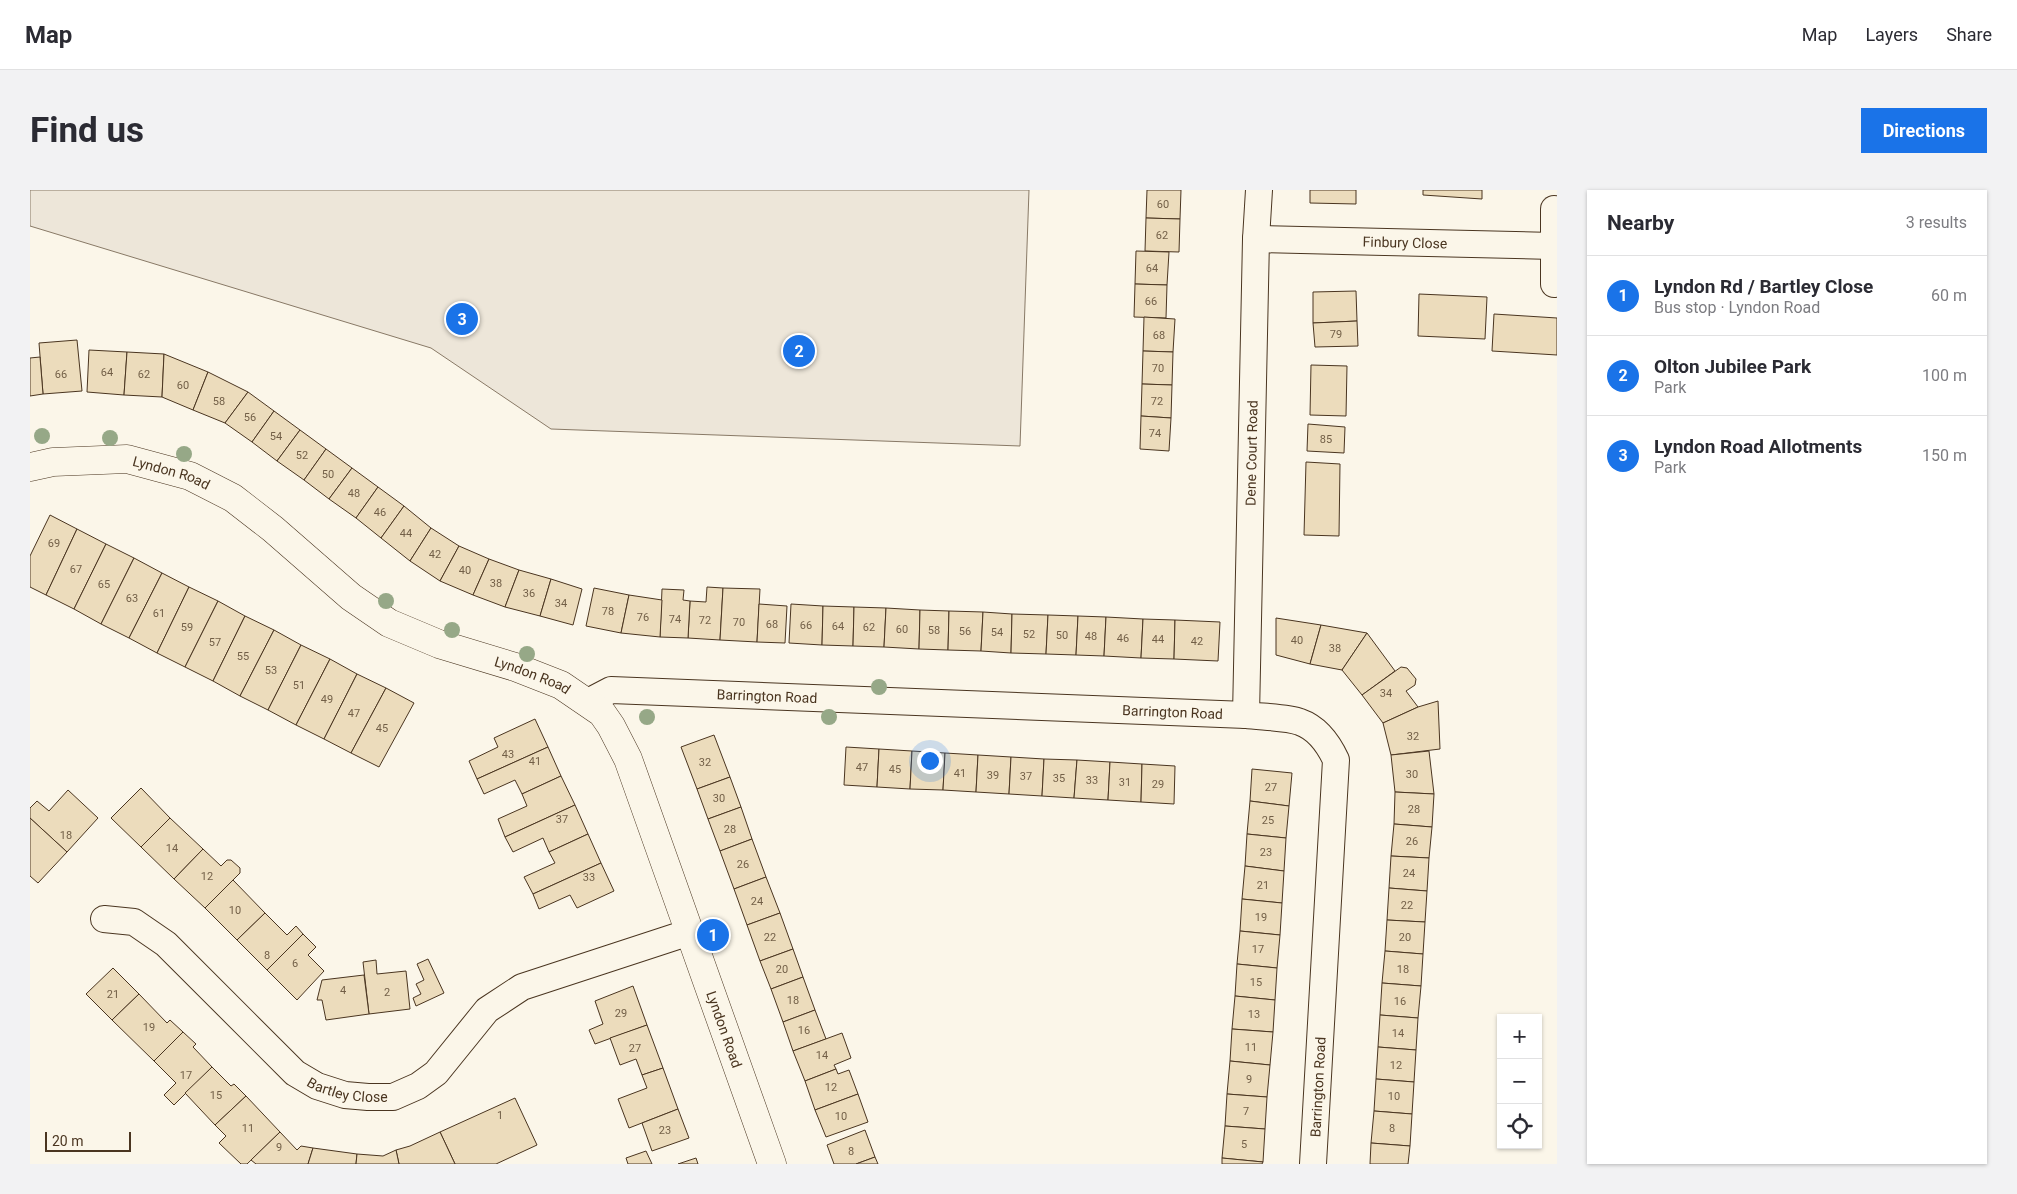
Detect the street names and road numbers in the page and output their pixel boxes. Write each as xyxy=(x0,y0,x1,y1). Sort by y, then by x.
street label: Finbury Close xyxy=(1362,234,1447,252)
street label: Dene Court Road xyxy=(1242,400,1261,506)
street label: Lyndon Road xyxy=(131,453,213,493)
street label: Lyndon Road xyxy=(493,653,574,697)
street label: Barrington Road xyxy=(716,686,818,706)
street label: Barrington Road xyxy=(1122,702,1223,722)
street label: Lyndon Road xyxy=(703,989,745,1070)
street label: Barrington Road xyxy=(1307,1036,1329,1138)
street label: Bartley Close xyxy=(304,1074,388,1105)

